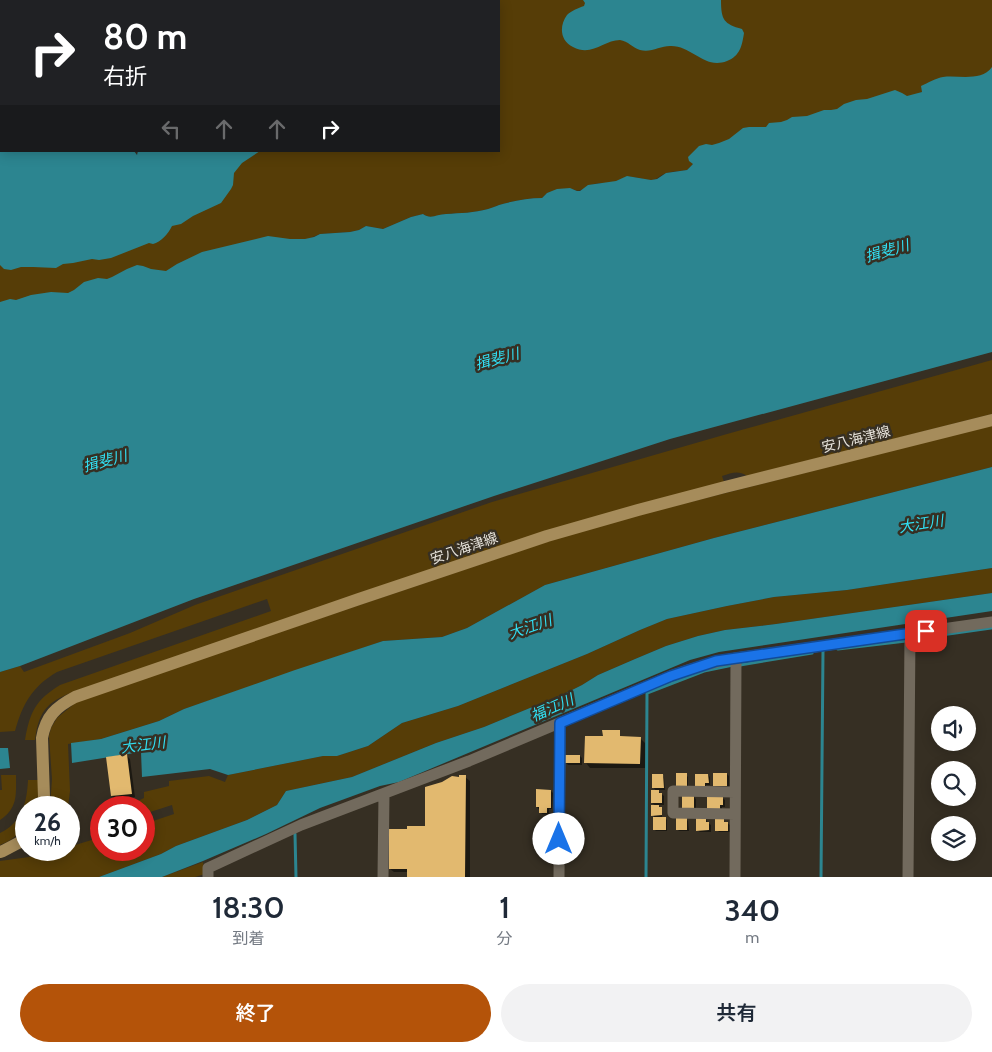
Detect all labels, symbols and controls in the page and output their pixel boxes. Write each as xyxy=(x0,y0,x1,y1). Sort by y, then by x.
text: 80 m xyxy=(103,15,187,58)
icon: right xyxy=(20,20,85,85)
text: 右折 xyxy=(103,63,147,90)
icon: left xyxy=(157,115,185,143)
icon: ahead xyxy=(210,115,238,143)
icon: ahead xyxy=(263,115,291,143)
icon: right xyxy=(316,115,344,143)
water label: 揖斐川 xyxy=(863,236,913,266)
water label: 揖斐川 xyxy=(473,344,523,374)
street label: 安八海津線 xyxy=(820,422,892,456)
water label: 揖斐川 xyxy=(81,446,131,476)
water label: 大江川 xyxy=(897,511,947,536)
street label: 安八海津線 xyxy=(428,528,500,568)
pin xyxy=(905,610,947,652)
water label: 大江川 xyxy=(506,611,556,643)
icon: arrive xyxy=(912,617,940,645)
water label: 福江川 xyxy=(528,690,578,725)
map controls xyxy=(931,706,976,861)
button: sound xyxy=(931,706,976,751)
water label: 大江川 xyxy=(120,733,168,757)
button: search xyxy=(931,761,976,806)
speed limit sign: 30 xyxy=(90,796,155,861)
text: 26 xyxy=(34,807,61,837)
position arrow xyxy=(532,812,584,864)
button: layers xyxy=(931,816,976,861)
text: km/h xyxy=(34,833,61,848)
text: 18:30 xyxy=(212,889,285,926)
text: 1 xyxy=(499,889,510,926)
text: 340 xyxy=(725,892,780,929)
text: m xyxy=(745,928,759,947)
text: 到着 xyxy=(232,929,264,948)
text: 分 xyxy=(497,929,513,948)
button: 終了 xyxy=(20,984,491,1042)
button: 共有 xyxy=(501,984,972,1042)

